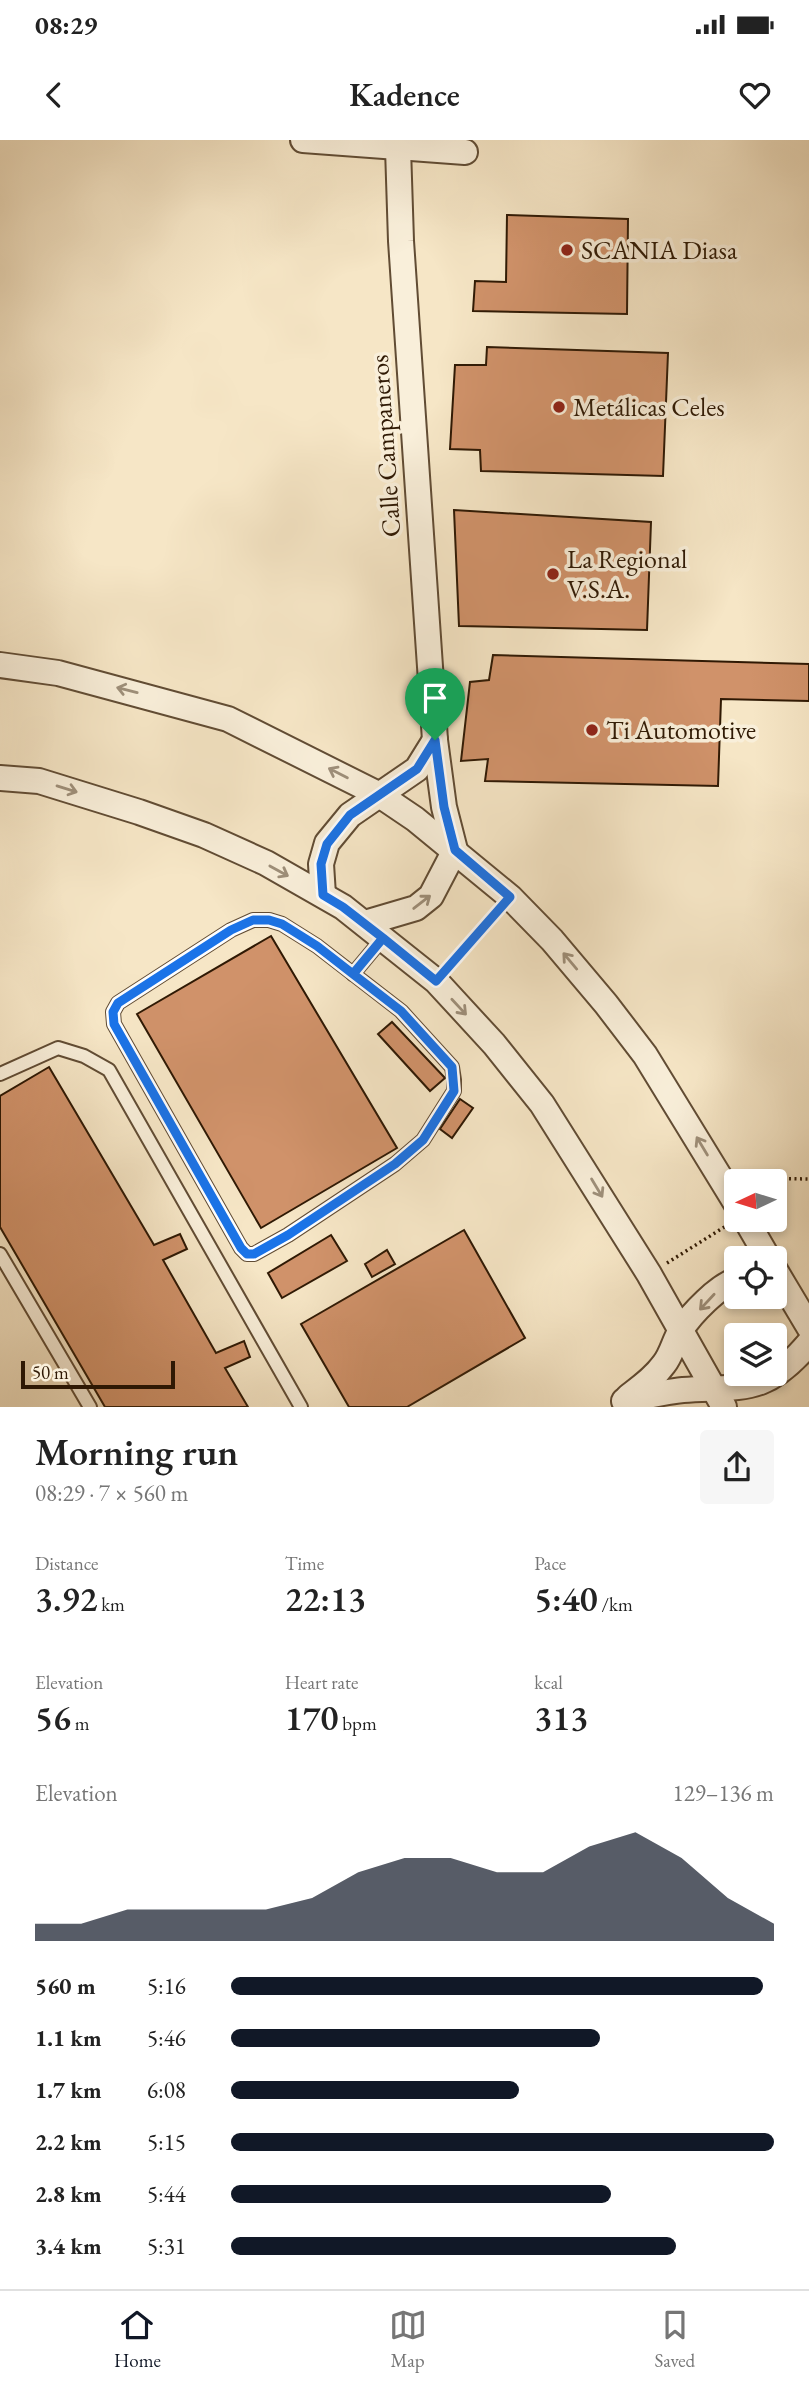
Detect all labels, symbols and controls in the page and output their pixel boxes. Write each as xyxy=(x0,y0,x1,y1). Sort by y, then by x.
text: 08:29 xyxy=(35,8,97,42)
text: Kadence xyxy=(349,74,460,116)
icon: back xyxy=(35,76,73,114)
icon: heart xyxy=(736,76,774,114)
place label: SCANIA Diasa xyxy=(581,233,738,267)
marker: SCANIA Diasa xyxy=(559,242,575,258)
street label: Calle Campaneros xyxy=(362,354,408,538)
place label: Metálicas Celes xyxy=(573,390,725,424)
marker: Metálicas Celes xyxy=(551,399,567,415)
place label: La Regional V.S.A. xyxy=(567,542,687,606)
marker: La Regional V.S.A. xyxy=(545,566,561,582)
pin xyxy=(405,668,465,740)
icon: arrive xyxy=(416,679,454,717)
one-way arrow xyxy=(116,683,139,696)
place label: Ti Automotive xyxy=(606,713,756,747)
marker: Ti Automotive xyxy=(584,722,600,738)
one-way arrow xyxy=(328,766,348,780)
one-way arrow xyxy=(56,784,78,797)
one-way arrow xyxy=(268,865,289,878)
one-way arrow xyxy=(413,894,431,909)
one-way arrow xyxy=(562,952,578,970)
one-way arrow xyxy=(451,998,468,1015)
one-way arrow xyxy=(694,1137,708,1157)
north arrow xyxy=(724,1169,788,1232)
map controls xyxy=(724,1169,787,1386)
one-way arrow xyxy=(590,1177,604,1197)
button: locate xyxy=(724,1246,787,1309)
one-way arrow xyxy=(698,1293,715,1310)
button: layers xyxy=(724,1323,787,1386)
scale bar xyxy=(21,1358,175,1390)
text: 50 m xyxy=(32,1360,69,1385)
text: Morning run xyxy=(35,1427,238,1476)
button: share xyxy=(700,1430,774,1504)
text: 08:29 · 7 × 560 m xyxy=(35,1478,188,1508)
text: Distance xyxy=(35,1551,98,1576)
text: Time xyxy=(285,1551,324,1576)
text: Pace xyxy=(534,1551,566,1576)
text: 3.92 xyxy=(35,1576,97,1621)
text: 22:13 xyxy=(285,1576,366,1621)
text: 5:40 xyxy=(534,1576,598,1621)
text: km xyxy=(97,1592,125,1617)
text: /km xyxy=(598,1592,633,1617)
text: Elevation xyxy=(35,1670,103,1695)
text: Heart rate xyxy=(285,1670,358,1695)
text: kcal xyxy=(534,1670,563,1695)
text: 56 xyxy=(35,1695,71,1740)
text: 170 xyxy=(285,1695,339,1740)
text: 313 xyxy=(534,1695,588,1740)
text: m xyxy=(71,1711,90,1736)
text: bpm xyxy=(339,1711,377,1736)
text: Elevation xyxy=(35,1778,118,1808)
text: 129–136 m xyxy=(673,1778,774,1808)
text: 560 m xyxy=(35,1971,96,2001)
text: 5:16 xyxy=(147,1971,186,2001)
text: 1.1 km xyxy=(35,2023,102,2053)
text: 5:46 xyxy=(147,2023,186,2053)
text: 1.7 km xyxy=(35,2075,102,2105)
text: 6:08 xyxy=(147,2075,186,2105)
text: 2.2 km xyxy=(35,2127,102,2157)
text: 5:15 xyxy=(147,2127,186,2157)
text: 2.8 km xyxy=(35,2179,102,2209)
text: 5:44 xyxy=(147,2179,186,2209)
text: 3.4 km xyxy=(35,2231,102,2261)
text: 5:31 xyxy=(147,2231,186,2261)
tab: Home xyxy=(114,2306,161,2373)
tab: Map xyxy=(389,2306,427,2373)
tab: Saved xyxy=(654,2306,695,2373)

